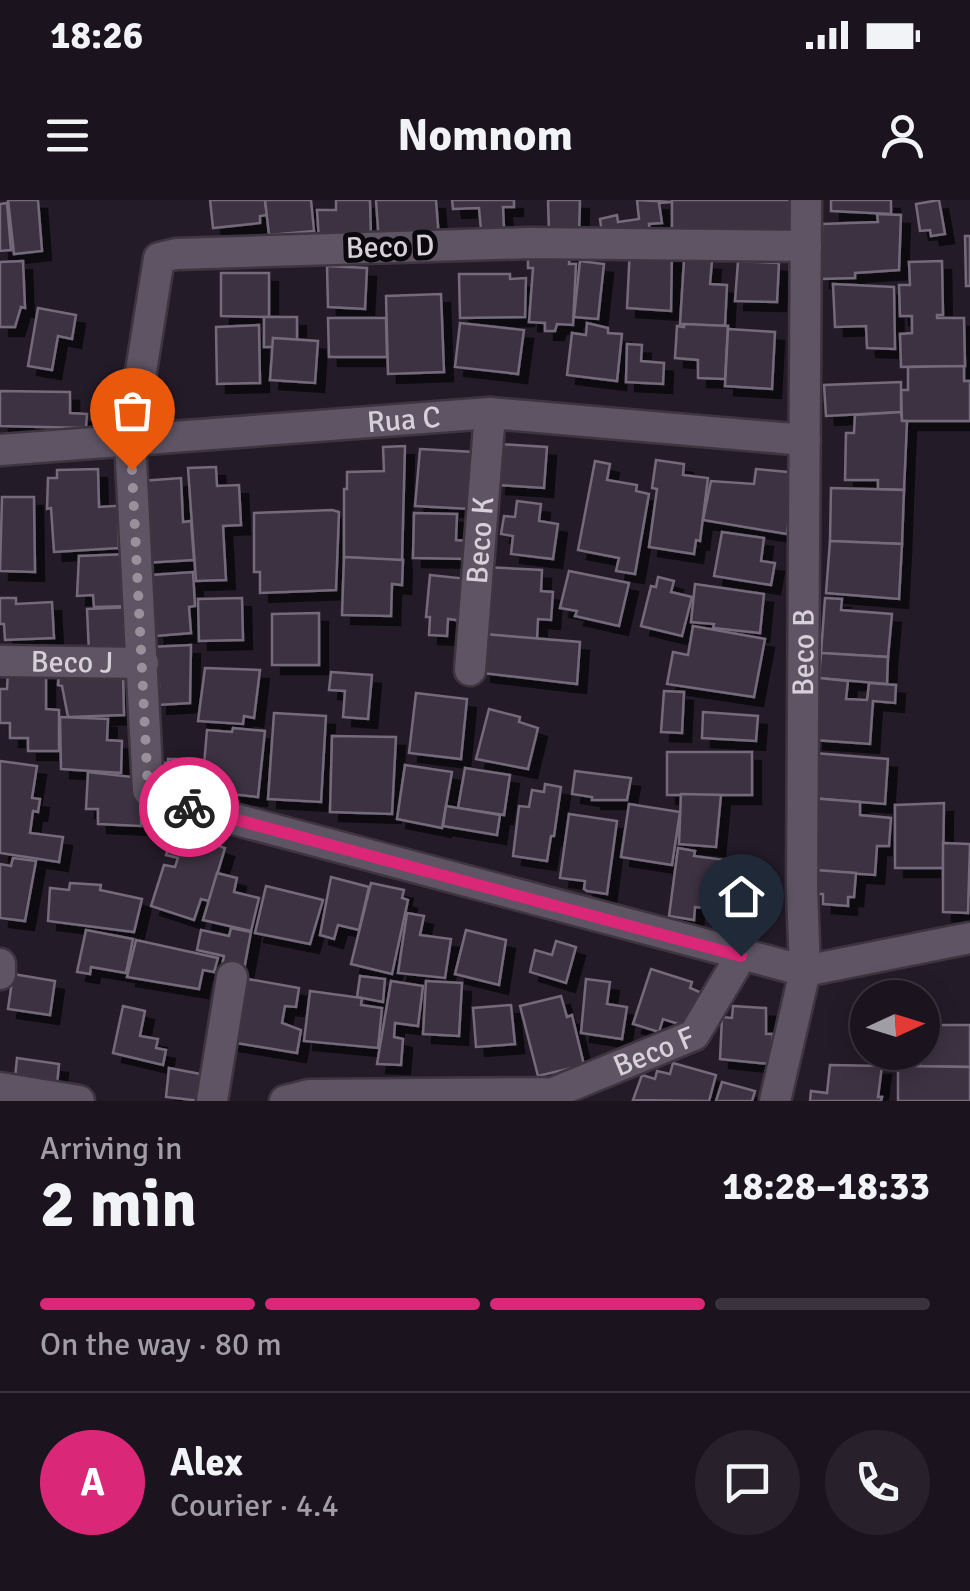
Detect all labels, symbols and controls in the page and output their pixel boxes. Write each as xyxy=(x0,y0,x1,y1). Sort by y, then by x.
text: 18:26 xyxy=(50,12,143,59)
icon: menu xyxy=(40,108,95,163)
text: Nomnom xyxy=(397,108,573,163)
icon: person xyxy=(875,108,930,163)
street label: Beco D xyxy=(345,227,435,267)
pin xyxy=(90,368,175,471)
icon: bag xyxy=(105,383,160,438)
street label: Rua C xyxy=(366,398,442,441)
street label: Beco K xyxy=(458,495,502,585)
street label: Beco B xyxy=(785,609,822,696)
street label: Beco J xyxy=(30,643,114,681)
courier xyxy=(139,757,239,857)
icon: bike xyxy=(162,780,217,835)
pin xyxy=(699,854,784,957)
icon: home xyxy=(714,869,769,924)
north arrow xyxy=(850,980,940,1070)
map controls xyxy=(850,980,940,1070)
street label: Beco F xyxy=(608,1018,700,1085)
text: Arriving in xyxy=(40,1129,182,1168)
text: 18:28–18:33 xyxy=(722,1163,930,1210)
text: 2 min xyxy=(40,1165,197,1245)
text: On the way · 80 m xyxy=(40,1325,282,1364)
button: chat xyxy=(695,1430,800,1535)
button: phone xyxy=(825,1430,930,1535)
text: Alex xyxy=(170,1439,243,1486)
text: A xyxy=(80,1459,105,1506)
text: Courier · 4.4 xyxy=(170,1486,339,1525)

